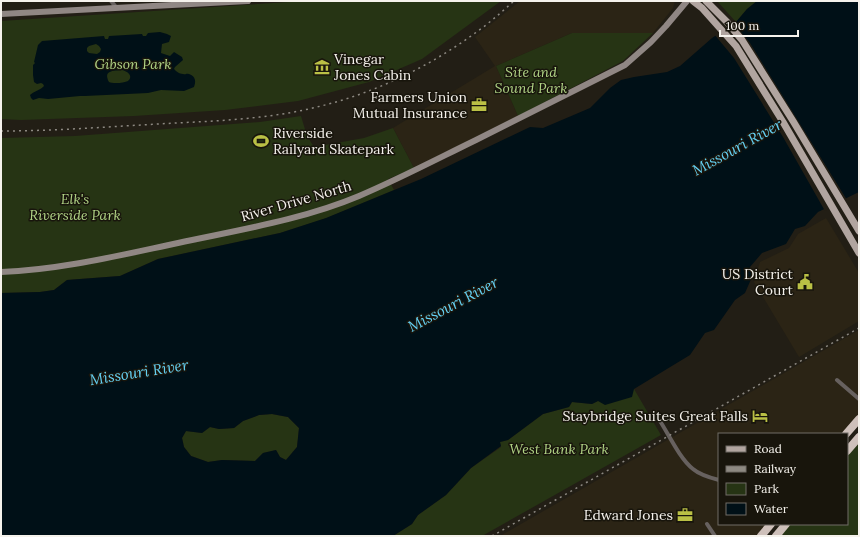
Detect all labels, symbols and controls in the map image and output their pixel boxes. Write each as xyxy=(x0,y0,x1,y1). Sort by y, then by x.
scale bar xyxy=(720,12,798,38)
text: 100 m xyxy=(726,18,759,33)
place label: Vinegar Jones Cabin xyxy=(333,50,412,84)
park label: Gibson Park xyxy=(94,55,172,73)
museum icon: Vinegar Jones Cabin xyxy=(313,58,331,76)
park label: Site and Sound Park xyxy=(495,63,567,97)
place label: Farmers Union Mutual Insurance xyxy=(353,88,467,122)
office icon: Farmers Union Mutual Insurance xyxy=(470,96,488,114)
water label: Missouri River xyxy=(689,114,785,180)
place label: Riverside Railyard Skatepark xyxy=(273,124,394,158)
sports icon: Riverside Railyard Skatepark xyxy=(252,132,270,150)
street label: River Drive North xyxy=(239,177,353,225)
park label: Elk's Riverside Park xyxy=(29,190,121,224)
place label: US District Court xyxy=(722,265,794,299)
water label: Missouri River xyxy=(404,272,502,336)
public building icon: US District Court xyxy=(796,273,814,291)
water label: Missouri River xyxy=(88,355,190,389)
place label: Staybridge Suites Great Falls xyxy=(562,407,748,425)
hotel icon: Staybridge Suites Great Falls xyxy=(751,407,769,425)
legend xyxy=(718,433,848,525)
park label: West Bank Park xyxy=(509,440,609,458)
text: Road xyxy=(754,441,782,456)
text: Railway xyxy=(754,461,797,476)
text: Park xyxy=(754,481,780,496)
text: Water xyxy=(754,501,789,516)
place label: Edward Jones xyxy=(584,506,673,524)
office icon: Edward Jones xyxy=(676,506,694,524)

